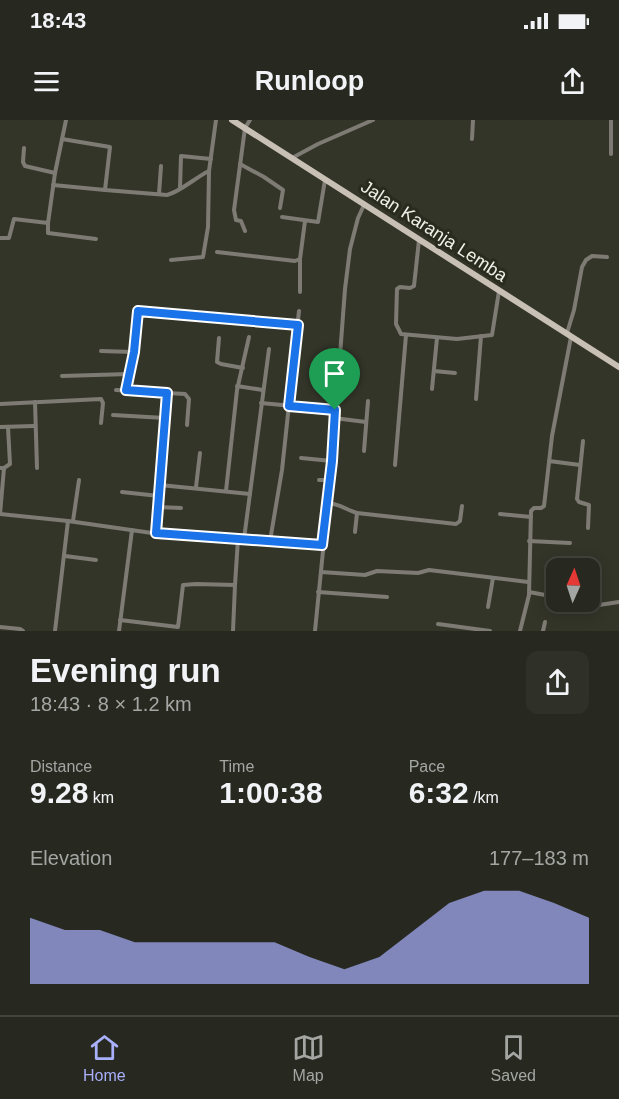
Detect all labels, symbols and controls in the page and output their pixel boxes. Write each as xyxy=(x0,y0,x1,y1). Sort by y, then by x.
text: 18:43 xyxy=(30,8,86,33)
icon: menu xyxy=(30,65,63,98)
icon: share xyxy=(556,65,589,98)
text: Runloop xyxy=(255,66,364,96)
street label: Jalan Karanja Lemba xyxy=(357,176,512,286)
pin xyxy=(309,348,360,410)
icon: arrive xyxy=(318,357,351,390)
north arrow xyxy=(546,558,600,612)
map controls xyxy=(546,558,600,612)
button: share xyxy=(526,651,589,714)
text: Evening run xyxy=(30,652,221,689)
text: 18:43 · 8 × 1.2 km xyxy=(30,693,192,715)
text: Distance xyxy=(30,758,92,775)
text: Time xyxy=(219,758,254,775)
text: Pace xyxy=(409,758,445,775)
text: 9.28 xyxy=(30,776,88,809)
text: 1:00:38 xyxy=(219,776,323,809)
text: 6:32 xyxy=(409,776,469,809)
text: km xyxy=(88,789,114,806)
text: /km xyxy=(469,789,499,806)
text: Elevation xyxy=(30,847,112,869)
text: 177–183 m xyxy=(489,847,589,869)
tab: Home xyxy=(83,1031,126,1085)
tab: Map xyxy=(292,1031,325,1085)
tab: Saved xyxy=(491,1031,536,1085)

